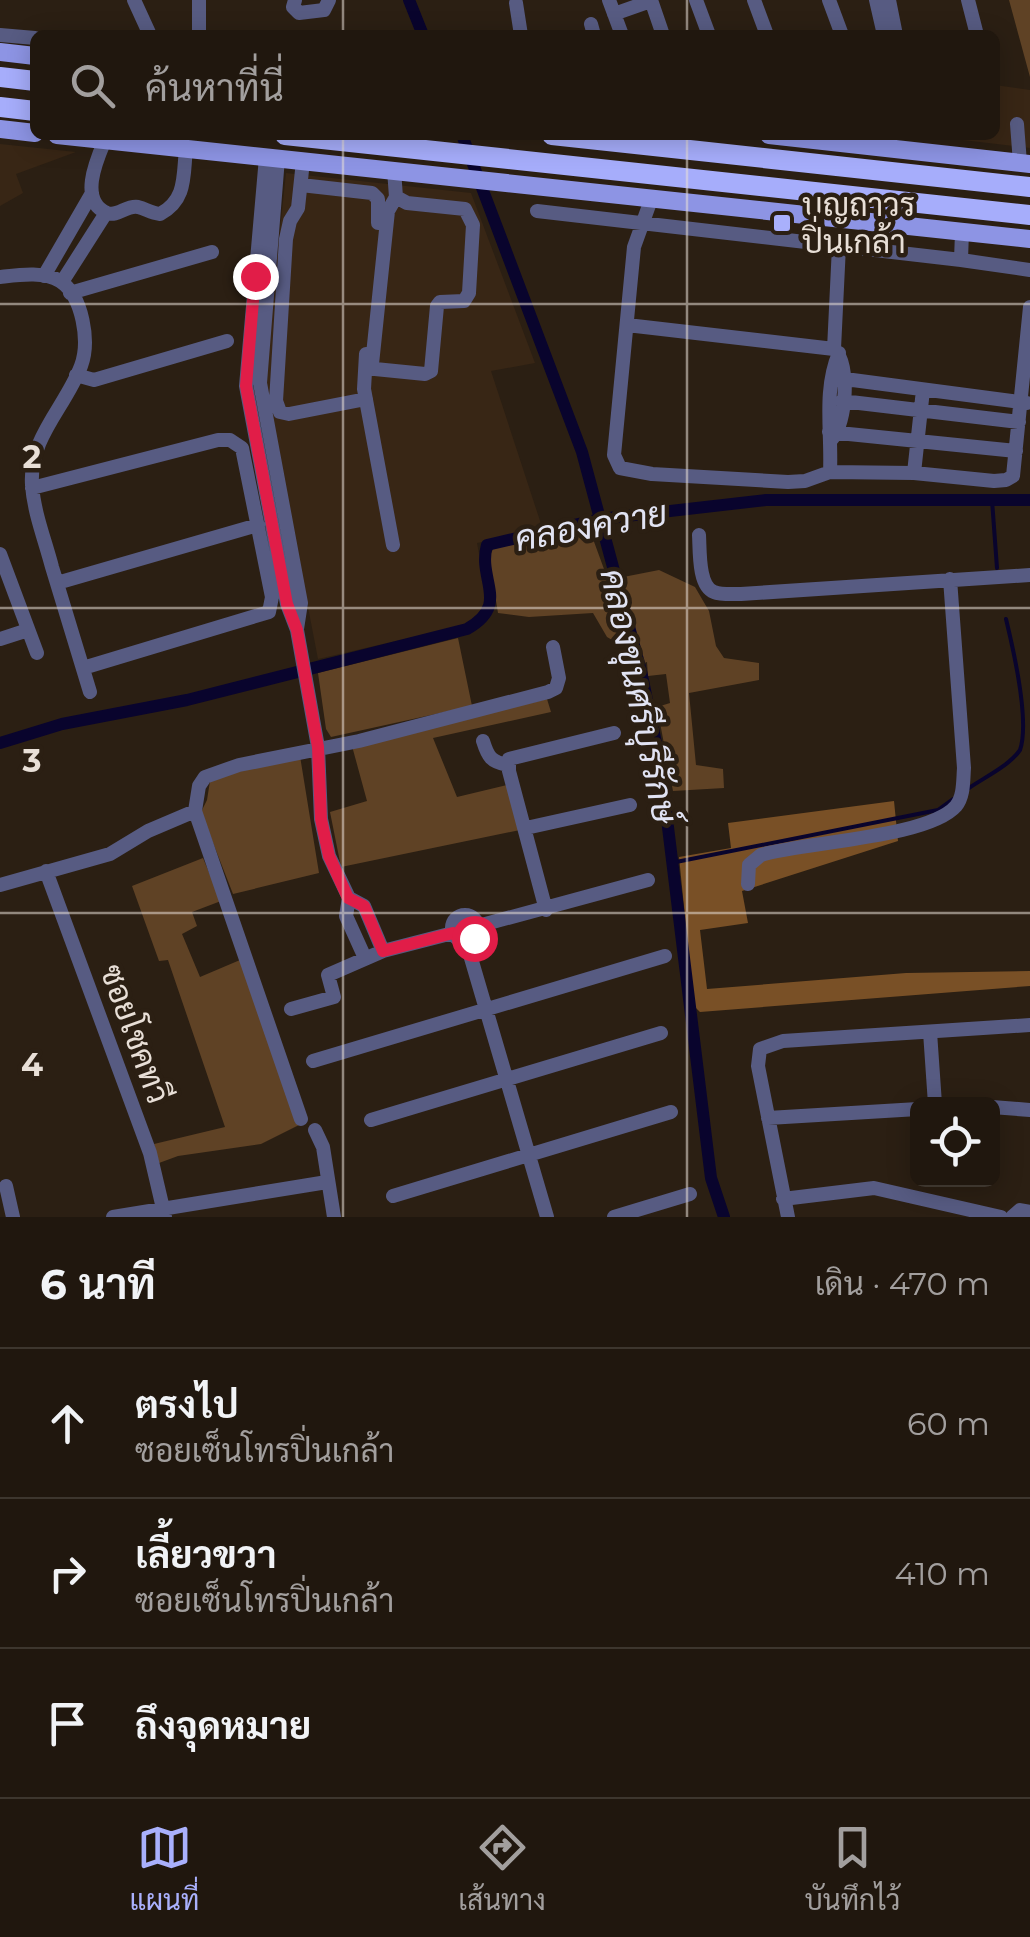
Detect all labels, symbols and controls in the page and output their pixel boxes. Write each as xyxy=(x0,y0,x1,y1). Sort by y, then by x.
search box xyxy=(30,30,1000,140)
icon: search xyxy=(65,58,120,113)
text: ค้นหาที่นี่ xyxy=(145,64,284,111)
place label: บุญถาวร ปิ่นเกล้า xyxy=(801,185,915,261)
marker: บุญถาวร ปิ่นเกล้า xyxy=(771,212,793,234)
route end xyxy=(233,254,279,300)
text: 2 xyxy=(23,437,41,476)
water label: คลองควาย xyxy=(511,491,670,560)
water label: คลองขุนศรีบุรีรักษ์ xyxy=(589,564,689,832)
text: 3 xyxy=(22,741,41,780)
route start xyxy=(452,916,498,962)
street label: ซอยโชคทวี xyxy=(92,959,180,1109)
text: 4 xyxy=(21,1045,43,1084)
map controls xyxy=(910,1097,1000,1187)
button: locate xyxy=(910,1097,1000,1187)
text: 6 นาที xyxy=(40,1258,156,1310)
text: เดิน · 470 m xyxy=(815,1264,990,1303)
text: ตรงไป xyxy=(135,1381,239,1428)
icon: ahead xyxy=(40,1396,95,1451)
text: 60 m xyxy=(907,1404,990,1443)
text: ซอยเซ็นโทรปิ่นเกล้า xyxy=(135,1431,394,1470)
text: เลี้ยวขวา xyxy=(135,1531,277,1578)
icon: right xyxy=(40,1546,95,1601)
text: 410 m xyxy=(895,1554,990,1593)
text: ซอยเซ็นโทรปิ่นเกล้า xyxy=(135,1581,394,1620)
icon: arrive xyxy=(40,1696,95,1751)
text: ถึงจุดหมาย xyxy=(135,1702,311,1749)
tab: แผนที่ xyxy=(129,1820,199,1917)
tab: เส้นทาง xyxy=(458,1820,546,1917)
tab: บันทึกไว้ xyxy=(805,1820,900,1917)

